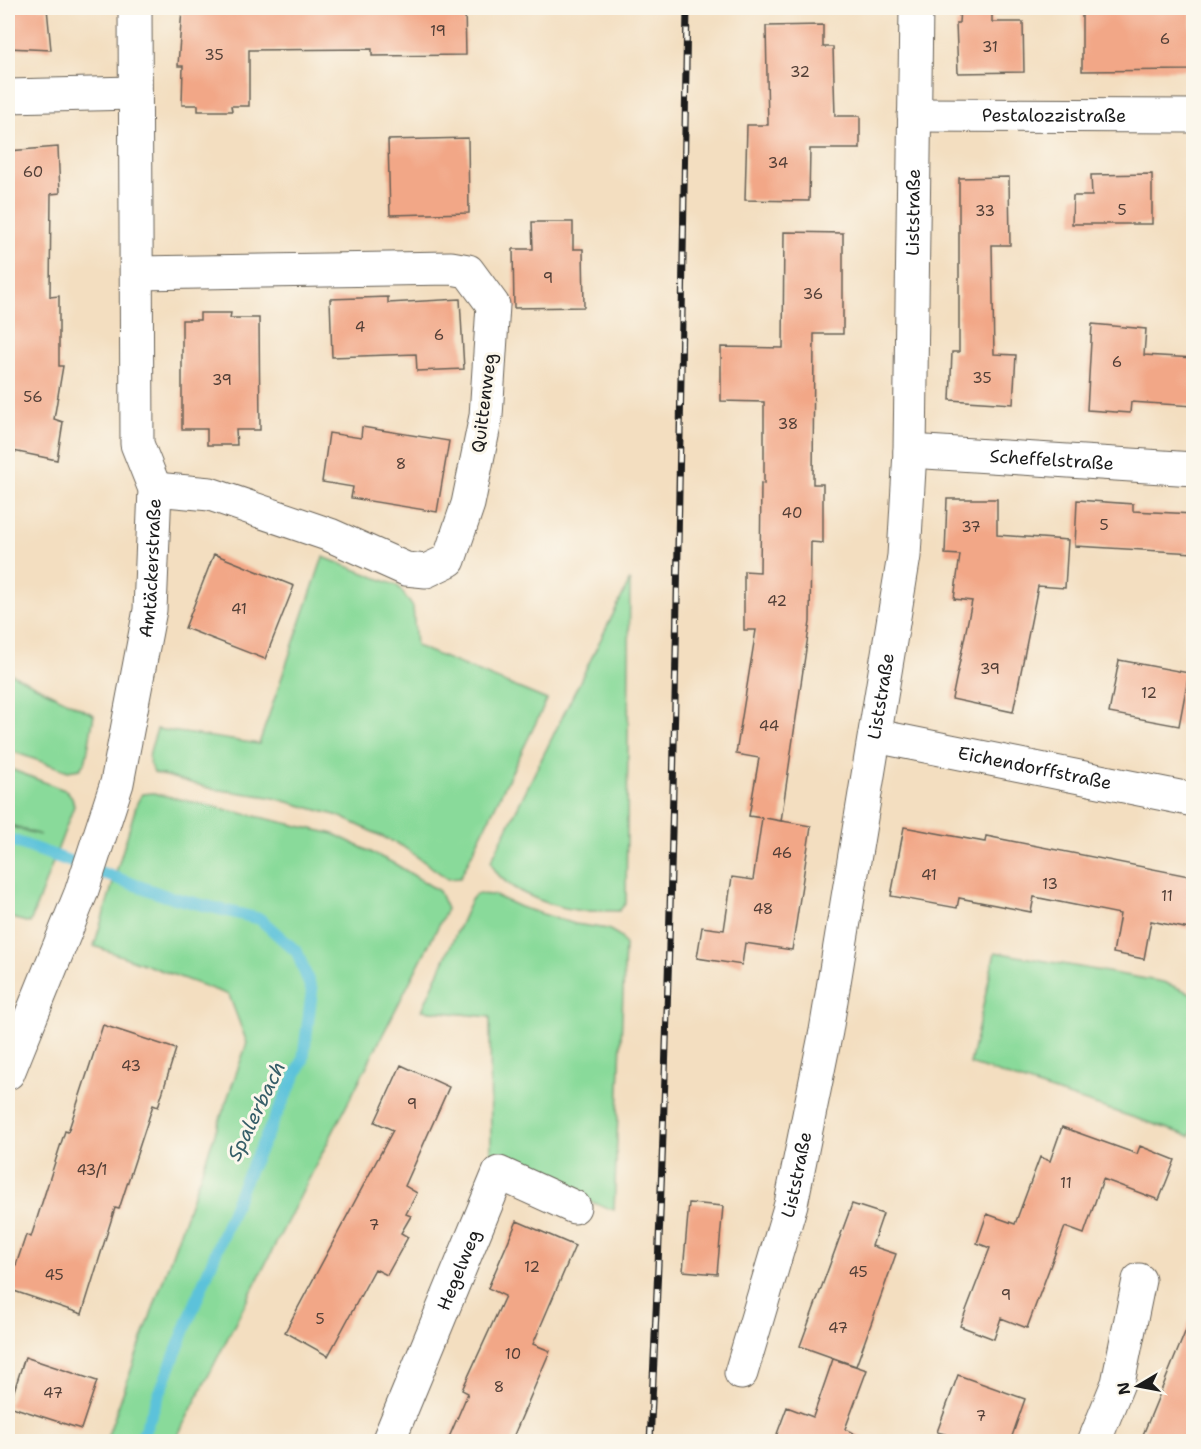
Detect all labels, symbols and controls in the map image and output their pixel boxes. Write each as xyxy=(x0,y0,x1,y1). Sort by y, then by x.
house number: 19 xyxy=(430,21,446,41)
house number: 6 xyxy=(1160,29,1170,49)
house number: 31 xyxy=(982,37,998,57)
house number: 35 xyxy=(204,45,224,65)
house number: 32 xyxy=(790,62,810,82)
street label: Pestalozzistraße xyxy=(982,103,1126,128)
house number: 34 xyxy=(768,153,788,173)
house number: 60 xyxy=(23,162,43,182)
street label: Liststraße xyxy=(901,168,926,256)
house number: 5 xyxy=(1117,200,1127,220)
house number: 33 xyxy=(975,201,995,221)
house number: 9 xyxy=(543,268,553,288)
house number: 36 xyxy=(803,284,823,304)
house number: 4 xyxy=(355,317,365,337)
house number: 6 xyxy=(434,325,444,345)
street label: Quittenweg xyxy=(466,352,502,454)
house number: 6 xyxy=(1112,352,1122,372)
house number: 35 xyxy=(972,368,992,388)
house number: 39 xyxy=(212,370,232,390)
house number: 56 xyxy=(23,387,43,407)
house number: 38 xyxy=(778,414,798,434)
street label: Scheffelstraße xyxy=(989,444,1115,476)
house number: 8 xyxy=(396,454,406,474)
street label: Amtäckerstraße xyxy=(133,498,167,640)
house number: 40 xyxy=(782,503,802,523)
house number: 5 xyxy=(1099,515,1109,535)
house number: 37 xyxy=(961,517,981,537)
house number: 42 xyxy=(767,591,787,611)
house number: 41 xyxy=(231,599,247,619)
street label: Liststraße xyxy=(862,651,900,741)
house number: 39 xyxy=(980,659,1000,679)
house number: 12 xyxy=(1141,683,1157,703)
house number: 44 xyxy=(759,716,779,736)
street label: Eichendorffstraße xyxy=(956,741,1114,795)
house number: 46 xyxy=(772,843,792,863)
house number: 41 xyxy=(921,865,937,885)
house number: 13 xyxy=(1042,874,1058,894)
house number: 11 xyxy=(1161,886,1173,906)
house number: 48 xyxy=(753,899,773,919)
house number: 43 xyxy=(121,1056,141,1076)
water label: Spalerbach xyxy=(221,1057,291,1165)
house number: 9 xyxy=(407,1094,417,1114)
street label: Liststraße xyxy=(776,1130,817,1221)
house number: 43/1 xyxy=(76,1160,108,1180)
house number: 11 xyxy=(1060,1173,1072,1193)
house number: 7 xyxy=(369,1215,379,1235)
street label: Hegelweg xyxy=(432,1226,486,1314)
house number: 12 xyxy=(524,1257,540,1277)
house number: 45 xyxy=(848,1262,868,1282)
house number: 45 xyxy=(44,1265,64,1285)
house number: 9 xyxy=(1001,1285,1011,1305)
house number: 5 xyxy=(315,1309,325,1329)
house number: 47 xyxy=(828,1318,848,1338)
house number: 10 xyxy=(505,1344,521,1364)
north arrow xyxy=(1108,1356,1168,1416)
house number: 8 xyxy=(494,1377,504,1397)
text: N xyxy=(1112,1380,1135,1397)
house number: 47 xyxy=(43,1383,63,1403)
house number: 7 xyxy=(976,1406,986,1426)

